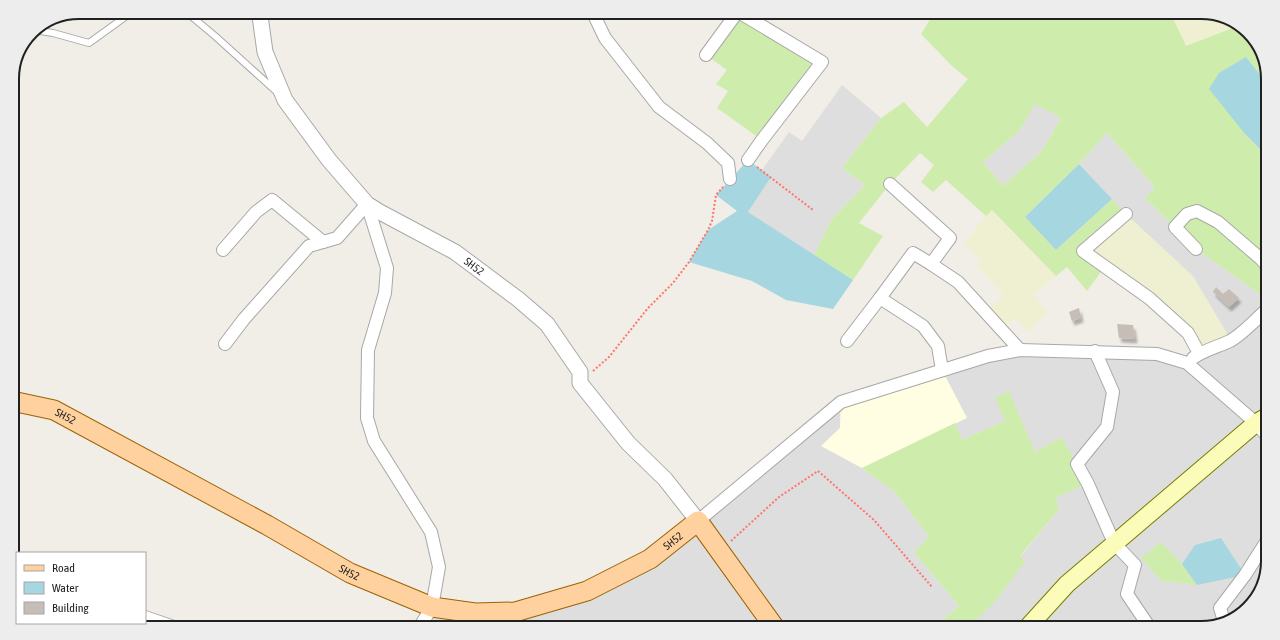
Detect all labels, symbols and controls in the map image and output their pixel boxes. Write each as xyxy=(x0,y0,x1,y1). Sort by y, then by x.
street label: SH52 xyxy=(462,255,486,277)
street label: SH52 xyxy=(53,406,78,427)
street label: SH52 xyxy=(661,530,685,552)
legend xyxy=(16,552,146,624)
text: Road xyxy=(52,561,75,575)
street label: SH52 xyxy=(337,562,361,582)
text: Water xyxy=(52,581,79,595)
text: Building xyxy=(52,601,90,615)

